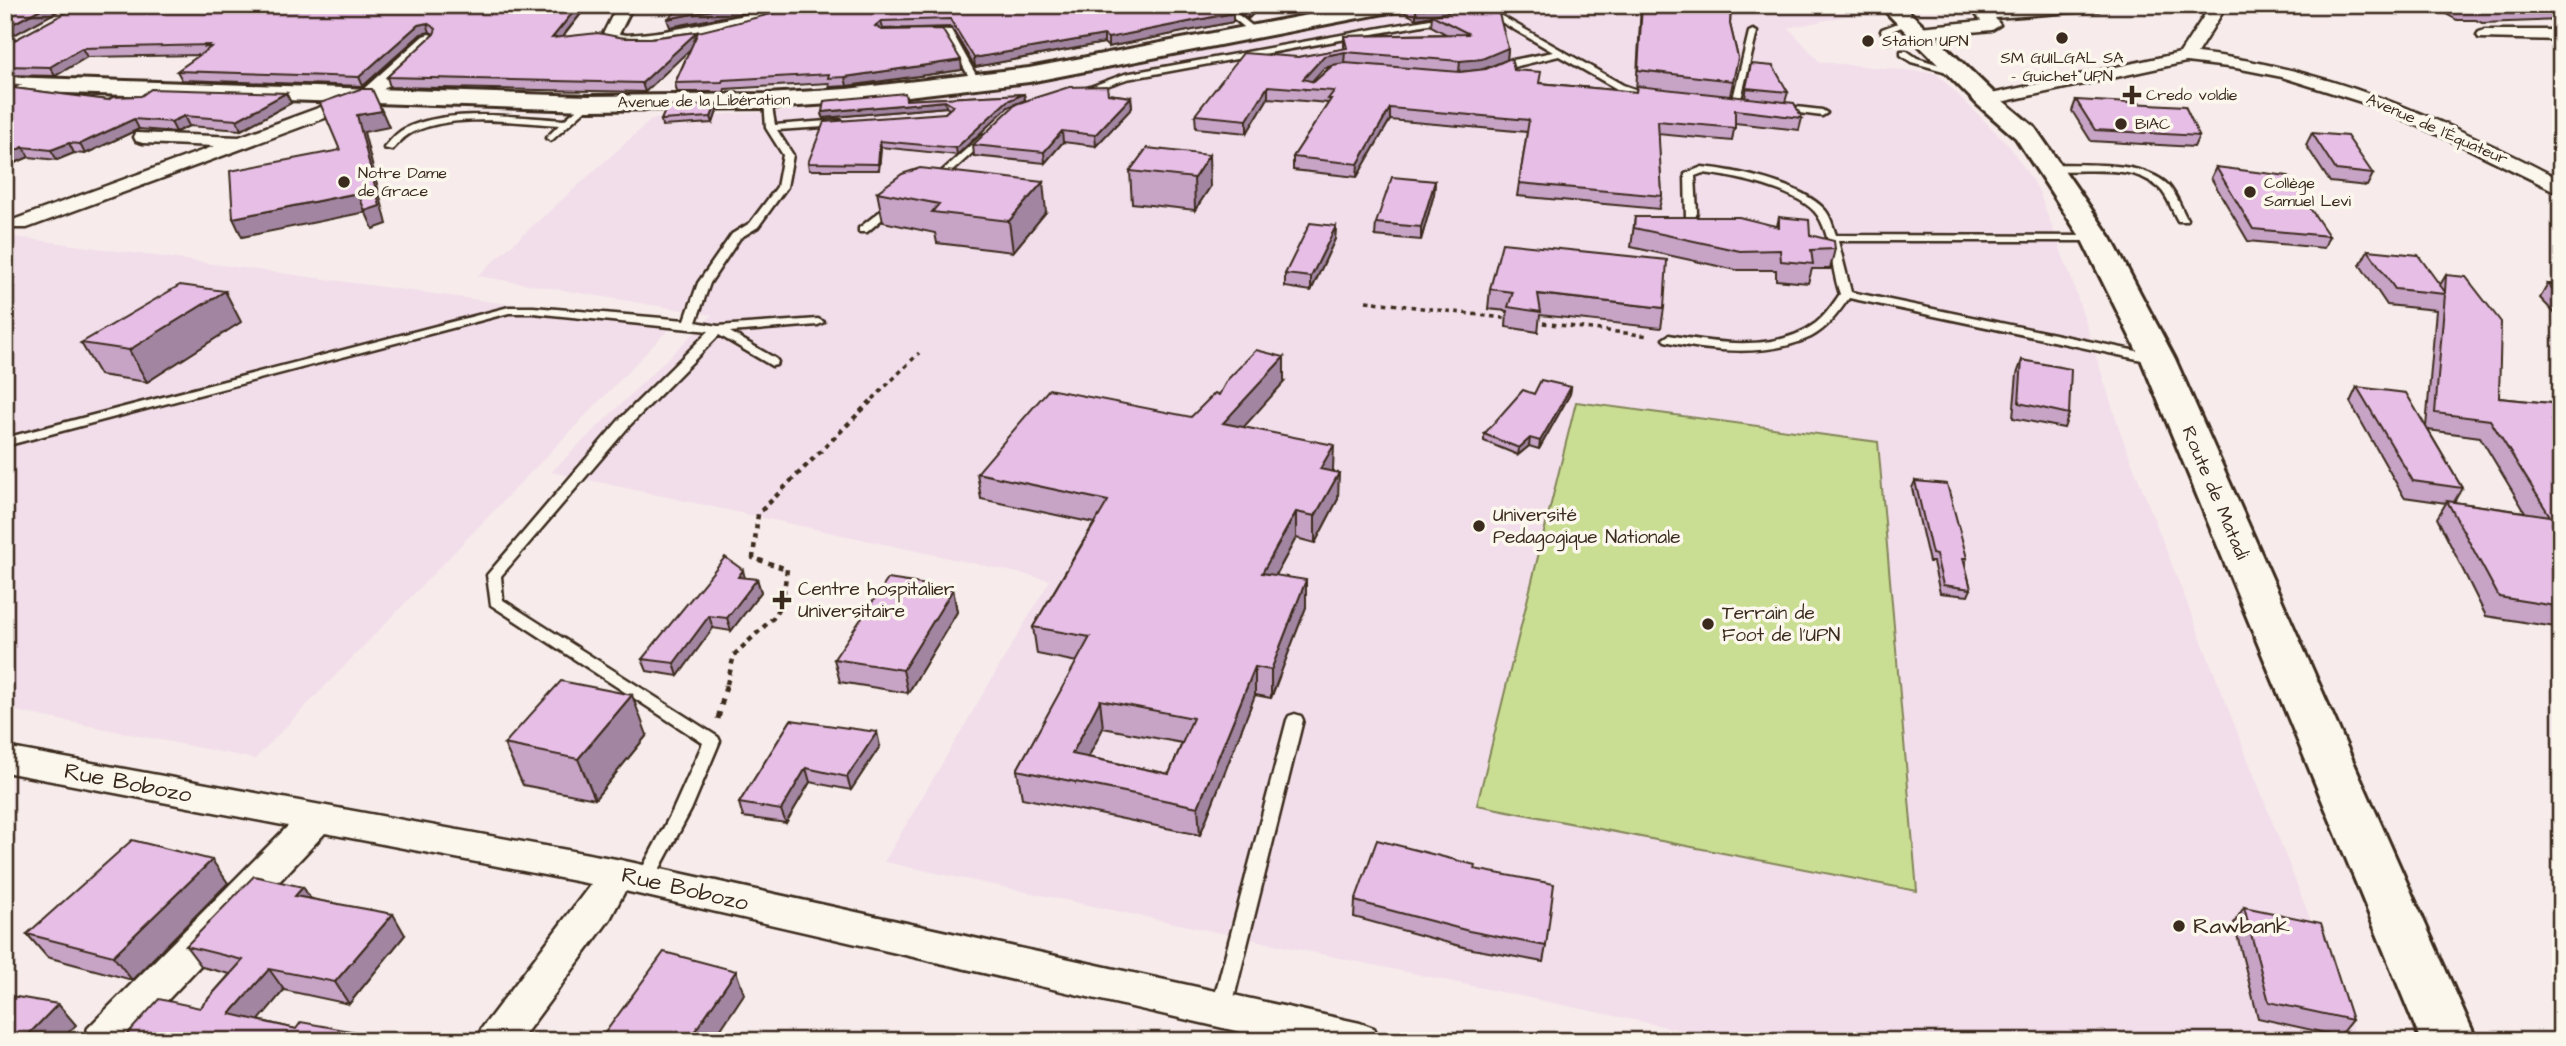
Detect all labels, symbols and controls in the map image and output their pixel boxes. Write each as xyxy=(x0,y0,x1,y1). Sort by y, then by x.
place label: Station UPN xyxy=(1882,30,1968,52)
marker: SM GUILGAL SA - Guichet UPN xyxy=(2054,30,2070,46)
marker: Station UPN xyxy=(1860,33,1876,49)
place label: SM GUILGAL SA - Guichet UPN xyxy=(2001,47,2123,87)
place label: Credo voldie xyxy=(2146,84,2238,106)
marker: Credo voldie xyxy=(2124,87,2140,103)
street label: Avenue de la Libération xyxy=(617,88,791,114)
street label: Avenue de l'Équateur xyxy=(2363,88,2511,170)
place label: BIAC xyxy=(2135,113,2170,135)
marker: BIAC xyxy=(2113,116,2129,132)
place label: Notre Dame de Grace xyxy=(358,162,447,202)
place label: Collège Samuel Levi xyxy=(2264,172,2352,212)
marker: Notre Dame de Grace xyxy=(336,174,352,190)
marker: Collège Samuel Levi xyxy=(2242,184,2258,200)
street label: Route de Matadi xyxy=(2175,422,2255,564)
place label: Université Pedagogique Nationale xyxy=(1493,502,1681,552)
marker: Université Pedagogique Nationale xyxy=(1471,518,1487,534)
place label: Centre hospitalier Universitaire xyxy=(798,576,955,625)
marker: Centre hospitalier Universitaire xyxy=(772,590,792,610)
place label: Terrain de Foot de l'UPN xyxy=(1722,600,1840,649)
marker: Terrain de Foot de l'UPN xyxy=(1700,616,1716,632)
street label: Rue Bobozo xyxy=(62,755,195,811)
street label: Rue Bobozo xyxy=(618,859,752,919)
place label: Rawbank xyxy=(2193,910,2290,942)
marker: Rawbank xyxy=(2171,918,2187,934)

